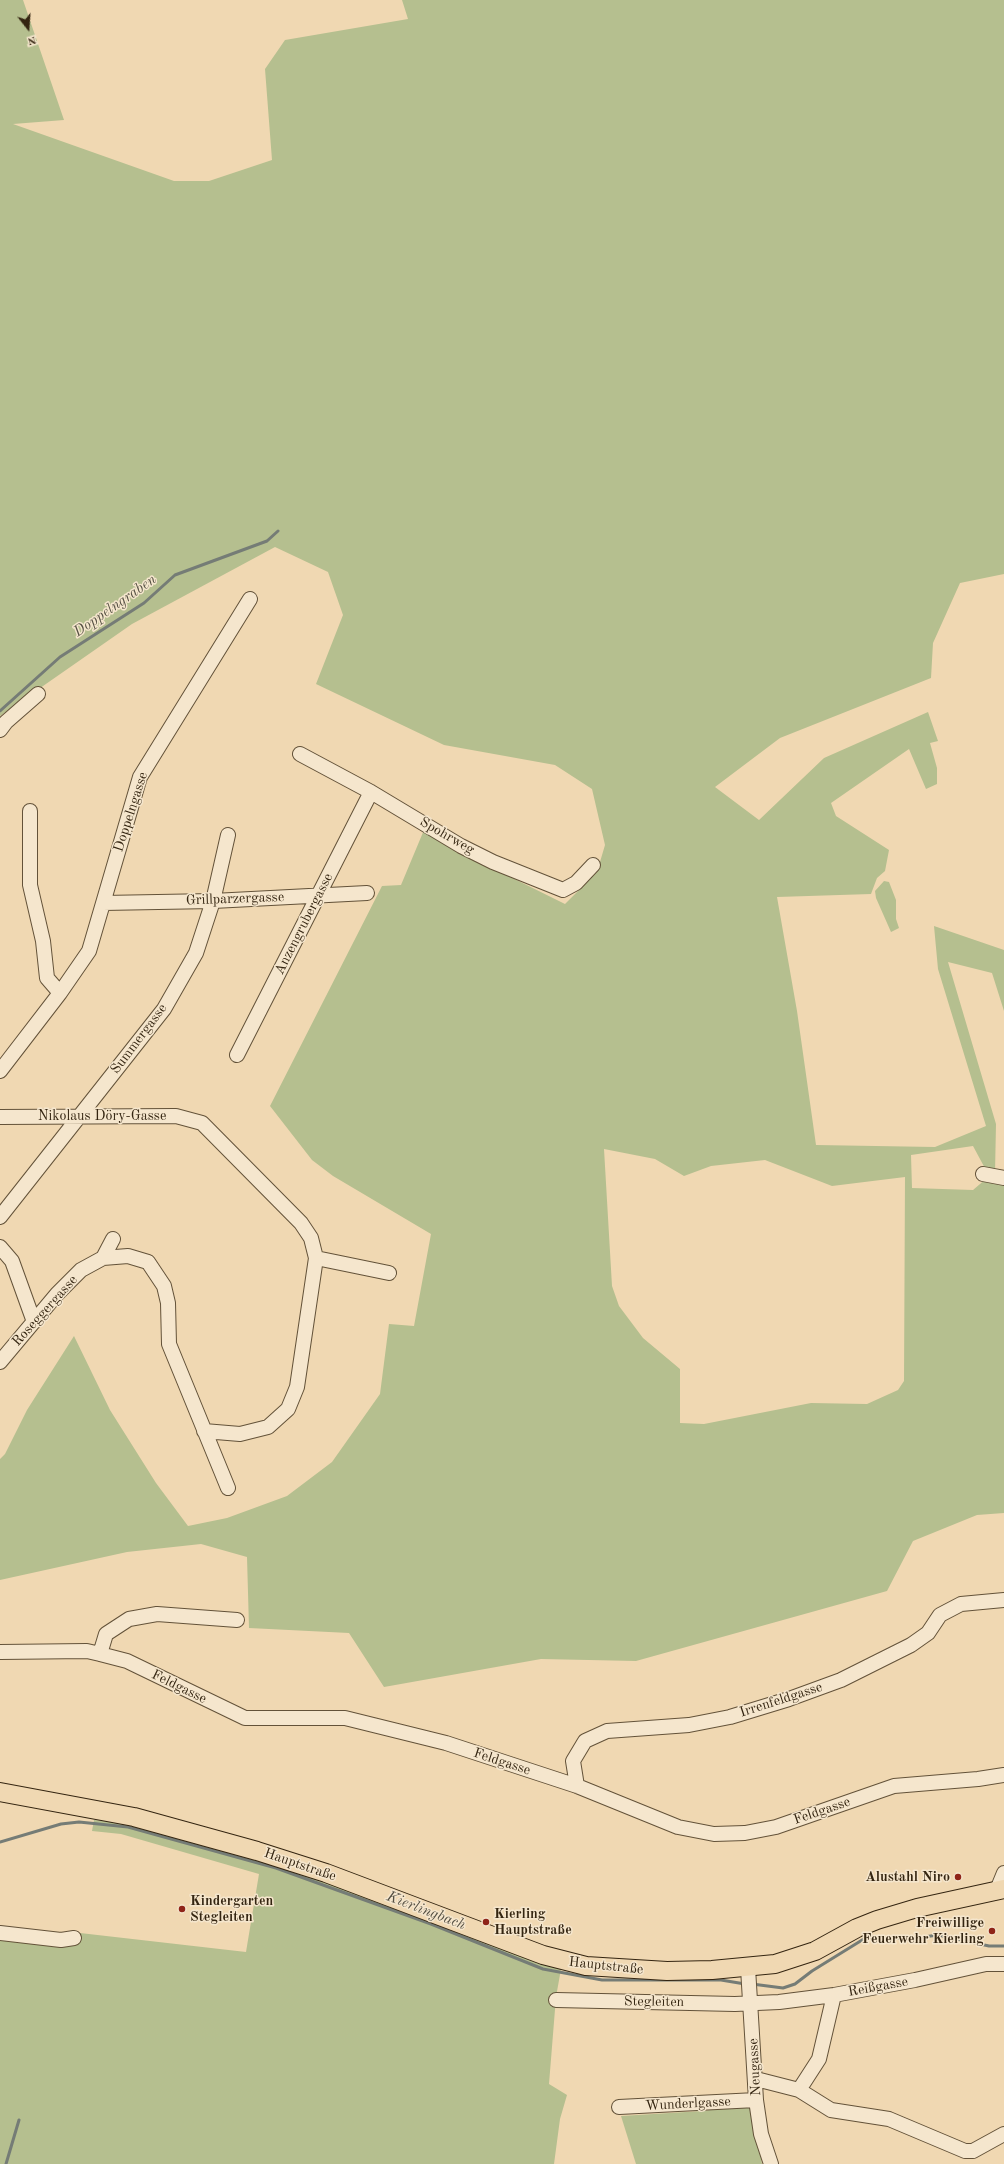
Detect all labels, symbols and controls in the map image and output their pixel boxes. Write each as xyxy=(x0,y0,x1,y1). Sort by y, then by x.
north arrow xyxy=(8,8,48,48)
text: N xyxy=(26,33,37,46)
water label: Doppelngraben xyxy=(70,571,160,641)
street label: Doppelngasse xyxy=(110,770,152,854)
street label: Spohrweg xyxy=(417,814,477,858)
street label: Anzengrubergasse xyxy=(271,870,337,978)
street label: Grillparzergasse xyxy=(185,889,285,909)
street label: Summergasse xyxy=(107,1001,171,1077)
street label: Nikolaus Döry-Gasse xyxy=(38,1108,166,1124)
street label: Roseggergasse xyxy=(9,1272,81,1350)
street label: Feldgasse xyxy=(149,1667,209,1707)
street label: Irrenfeldgasse xyxy=(737,1679,825,1721)
street label: Feldgasse xyxy=(471,1745,533,1779)
street label: Feldgasse xyxy=(791,1793,853,1829)
street label: Hauptstraße xyxy=(262,1845,338,1885)
place label: Alustahl Niro xyxy=(865,1869,950,1885)
marker: Alustahl Niro xyxy=(953,1872,963,1882)
water label: Kierlingbach xyxy=(384,1888,468,1934)
place label: Kindergarten Stegleiten xyxy=(190,1893,273,1926)
marker: Kindergarten Stegleiten xyxy=(177,1904,187,1914)
place label: Kierling Hauptstraße xyxy=(494,1906,572,1938)
place label: Freiwillige Feuerwehr Kierling xyxy=(862,1915,984,1948)
marker: Kierling Hauptstraße xyxy=(481,1917,491,1927)
marker: Freiwillige Feuerwehr Kierling xyxy=(987,1926,997,1936)
street label: Hauptstraße xyxy=(568,1954,644,1978)
street label: Reißgasse xyxy=(847,1973,909,2001)
street label: Stegleiten xyxy=(624,1993,684,2011)
street label: Neugasse xyxy=(745,2038,765,2096)
street label: Wunderlgasse xyxy=(645,2093,731,2115)

